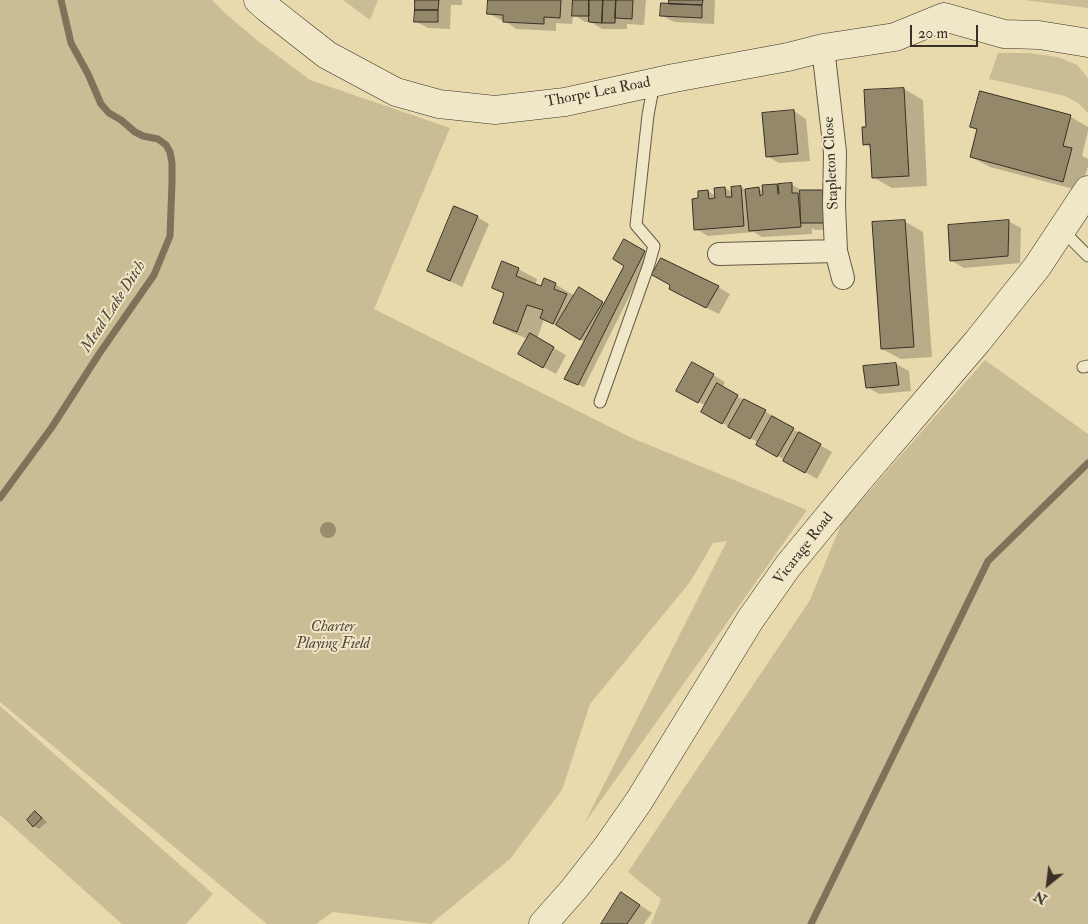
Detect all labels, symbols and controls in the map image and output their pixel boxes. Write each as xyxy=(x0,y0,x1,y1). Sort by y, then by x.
scale bar xyxy=(913,15,980,47)
text: 20 m xyxy=(918,24,948,43)
street label: Thorpe Lea Road xyxy=(544,74,652,112)
street label: Stapleton Close xyxy=(821,116,843,210)
water label: Mead Lake Ditch xyxy=(77,258,151,356)
street label: Vicarage Road xyxy=(770,509,838,589)
park label: Charter Playing Field xyxy=(296,619,370,654)
north arrow xyxy=(1023,859,1073,909)
text: N xyxy=(1031,887,1050,908)

